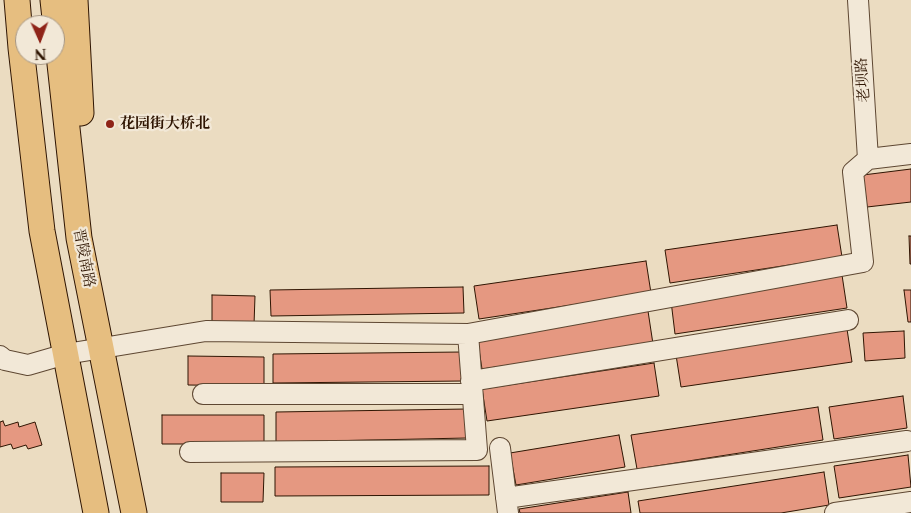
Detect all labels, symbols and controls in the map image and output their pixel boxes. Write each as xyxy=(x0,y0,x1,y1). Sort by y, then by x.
north arrow xyxy=(15,15,65,65)
text: N xyxy=(34,45,47,63)
street label: 老坝路 xyxy=(852,57,874,103)
place label: 花园街大桥北 xyxy=(120,115,210,133)
marker: 花园街大桥北 xyxy=(104,118,116,130)
street label: 晋陵南路 xyxy=(69,227,99,289)

